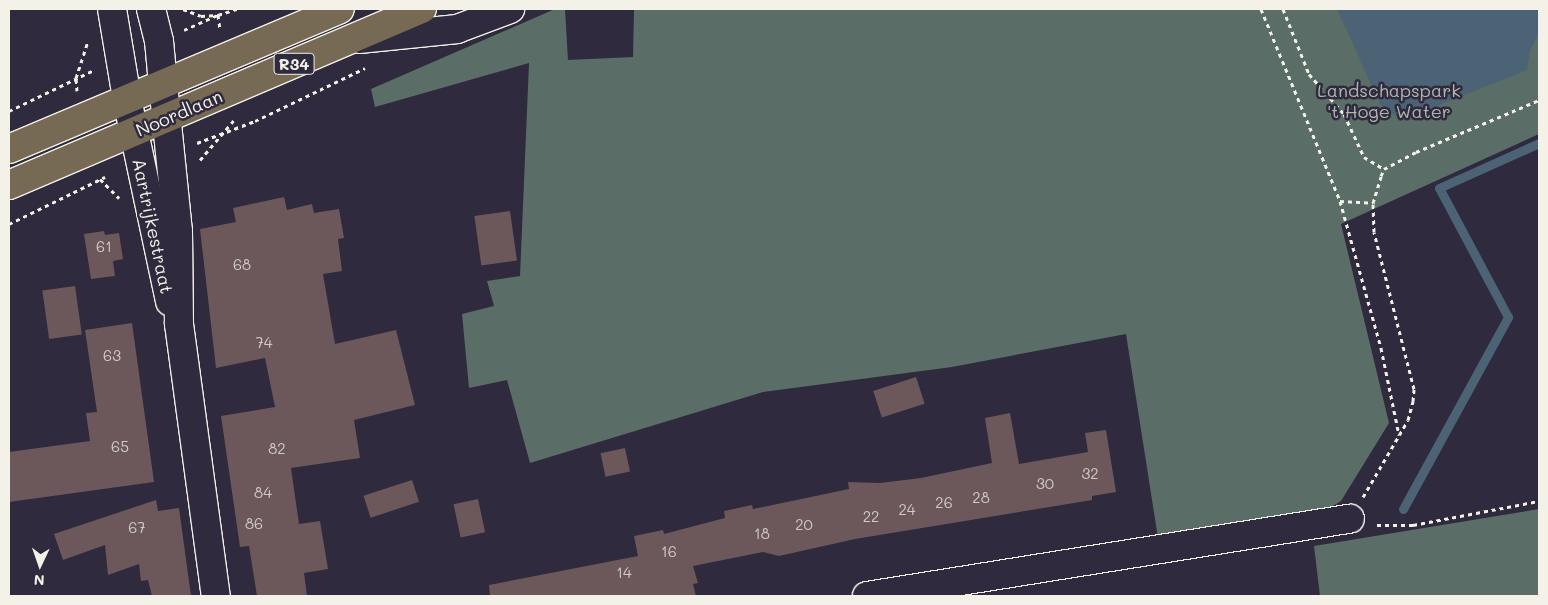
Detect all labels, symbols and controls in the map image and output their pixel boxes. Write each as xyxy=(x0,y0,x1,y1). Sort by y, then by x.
road number: R34 xyxy=(273,51,315,78)
park label: Landschapspark 't Hoge Water xyxy=(1317,80,1461,122)
street label: Noordlaan xyxy=(132,85,226,141)
street label: Aartrijkestraat xyxy=(128,156,178,296)
house number: 61 xyxy=(96,238,112,256)
house number: 68 xyxy=(233,256,251,274)
house number: 74 xyxy=(255,334,273,352)
house number: 63 xyxy=(103,347,121,365)
house number: 65 xyxy=(111,438,129,456)
house number: 82 xyxy=(268,440,286,458)
house number: 32 xyxy=(1081,465,1099,483)
house number: 30 xyxy=(1036,475,1054,493)
house number: 84 xyxy=(254,484,272,502)
house number: 28 xyxy=(972,489,990,507)
house number: 26 xyxy=(935,494,953,512)
house number: 24 xyxy=(898,501,916,519)
house number: 22 xyxy=(863,508,879,526)
house number: 86 xyxy=(245,515,263,533)
house number: 20 xyxy=(795,516,813,534)
house number: 67 xyxy=(128,519,146,537)
house number: 18 xyxy=(754,525,770,543)
north arrow xyxy=(15,540,65,590)
house number: 16 xyxy=(661,543,677,561)
house number: 14 xyxy=(616,564,632,582)
text: N xyxy=(33,571,45,590)

